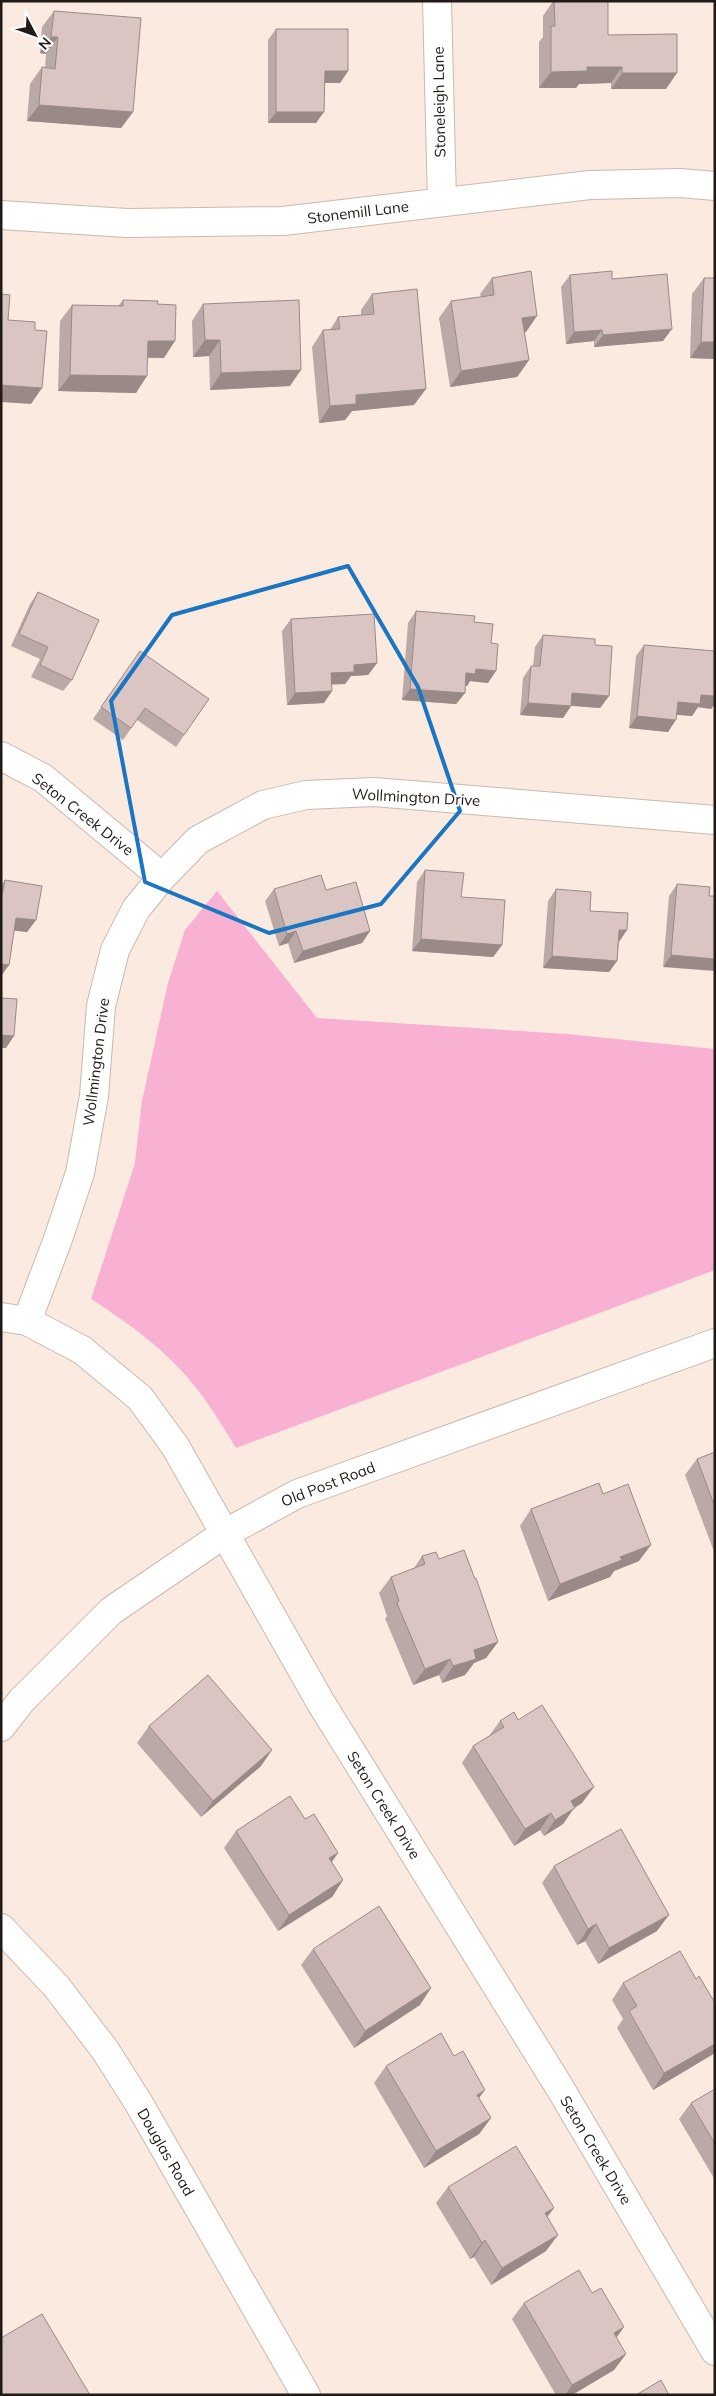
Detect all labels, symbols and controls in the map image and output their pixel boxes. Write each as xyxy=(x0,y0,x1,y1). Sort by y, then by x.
north arrow xyxy=(10,10,60,60)
text: N xyxy=(35,34,55,53)
street label: Stoneleigh Lane xyxy=(429,46,449,158)
street label: Stonemill Lane xyxy=(306,196,410,228)
street label: Seton Creek Drive xyxy=(28,768,138,860)
street label: Wollmington Drive xyxy=(351,784,481,810)
street label: Wollmington Drive xyxy=(79,997,113,1127)
street label: Old Post Road xyxy=(278,1457,378,1511)
street label: Seton Creek Drive xyxy=(343,1747,425,1863)
street label: Seton Creek Drive xyxy=(556,2092,636,2208)
street label: Douglas Road xyxy=(133,2105,199,2199)

